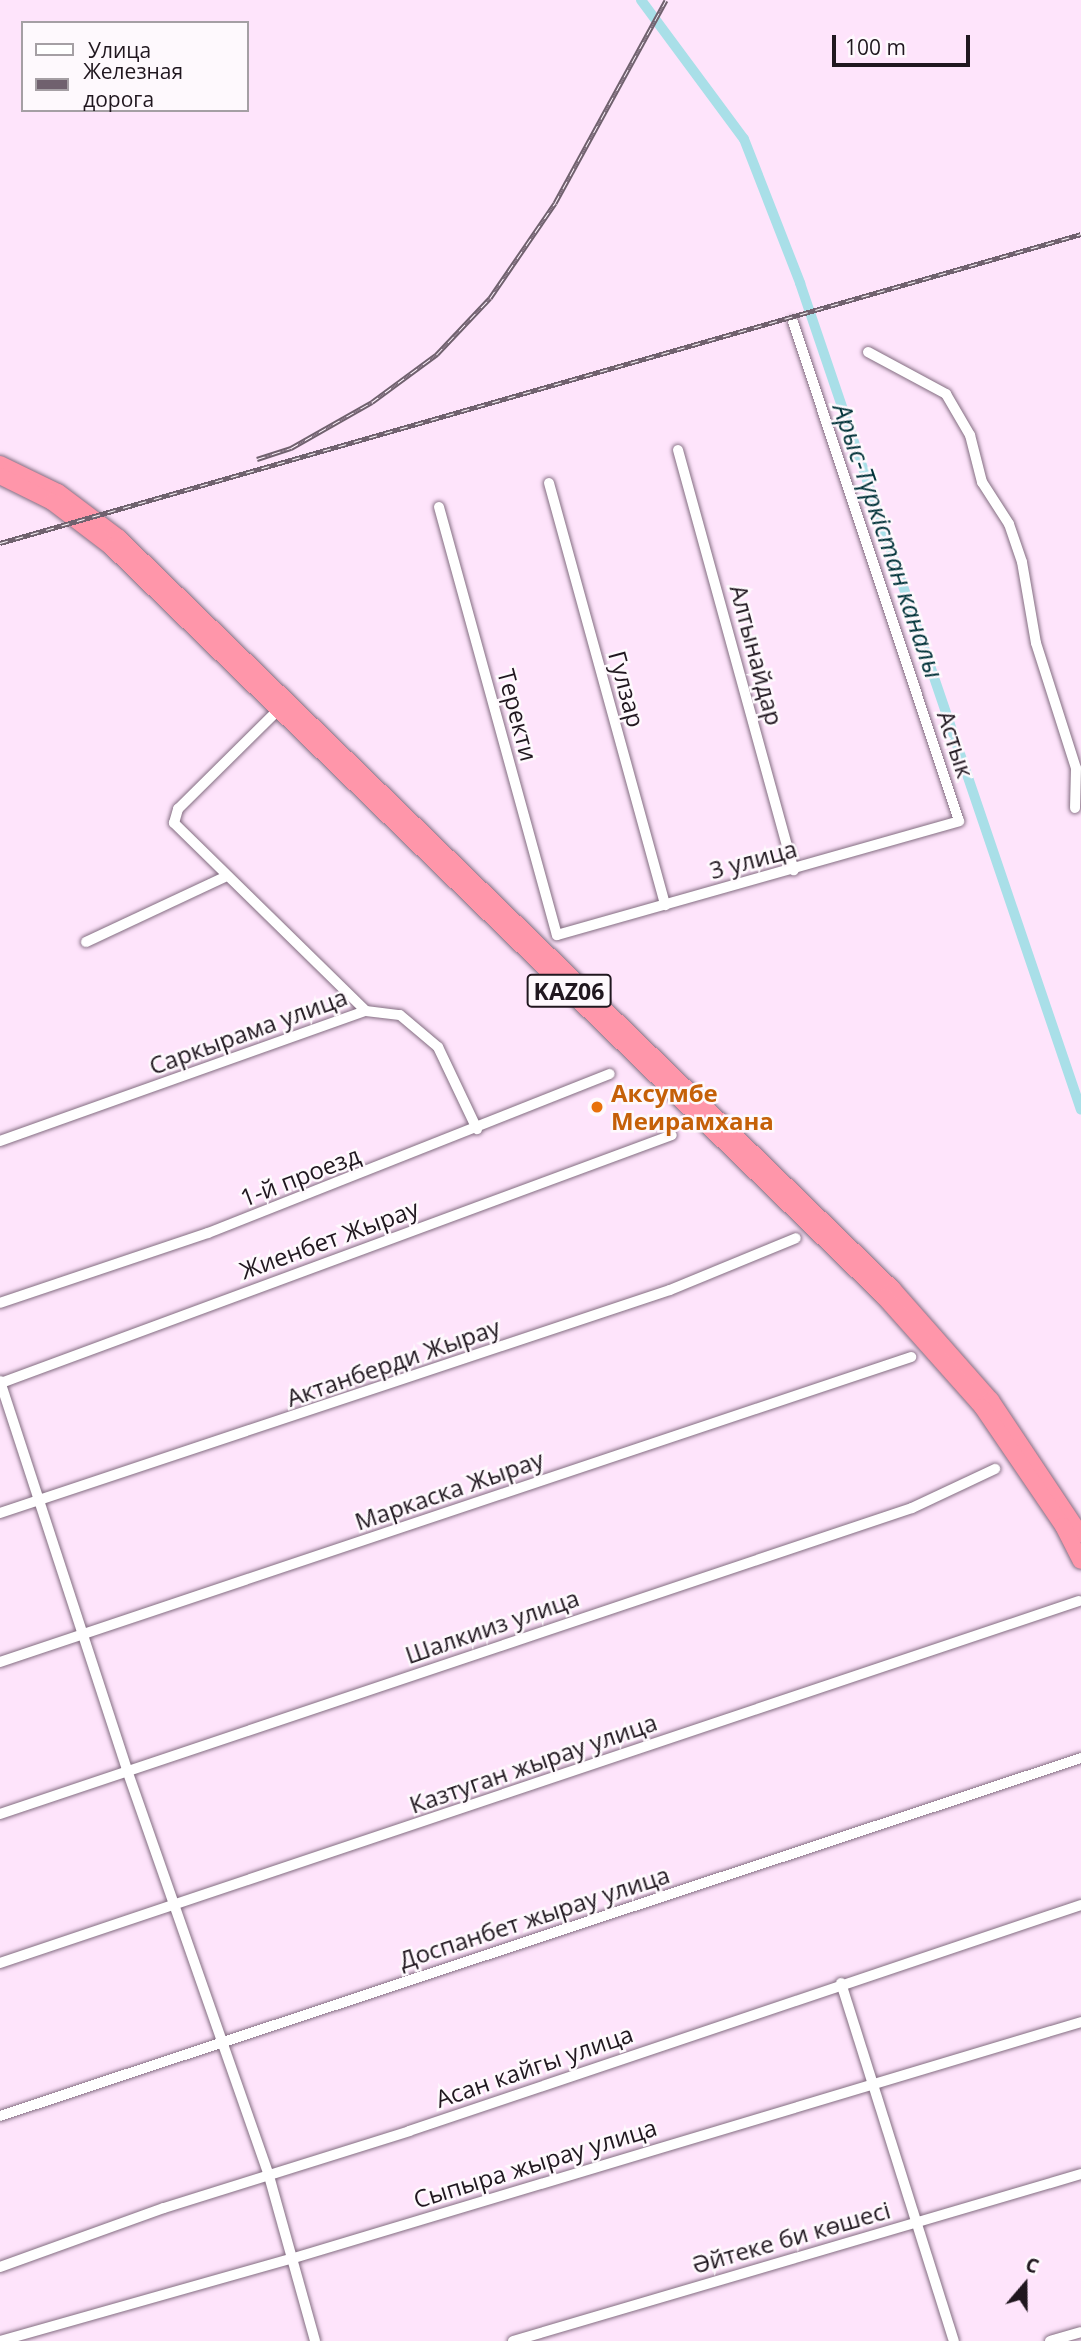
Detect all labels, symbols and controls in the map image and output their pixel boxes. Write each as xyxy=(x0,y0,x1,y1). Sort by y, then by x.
legend xyxy=(21,21,248,112)
scale bar xyxy=(836,21,974,65)
text: 100 m xyxy=(845,33,906,61)
text: Улица xyxy=(88,36,151,64)
text: Железная дорога xyxy=(83,57,183,113)
water label: Арыс-Түркістан каналы xyxy=(826,399,950,683)
street label: Алтынайдар xyxy=(724,582,790,728)
street label: Гулзар xyxy=(603,648,651,730)
street label: Теректи xyxy=(492,666,544,764)
street label: Астык xyxy=(932,707,980,781)
street label: 3 улица xyxy=(706,834,800,884)
road number: KАZ06 xyxy=(525,972,613,1010)
street label: Саркырама улица xyxy=(145,982,351,1080)
place label: Аксумбе Меирамхана xyxy=(611,1079,774,1135)
marker: Аксумбе Меирамхана xyxy=(589,1099,605,1115)
street label: 1-й проезд xyxy=(236,1140,364,1212)
street label: Жиенбет Жырау xyxy=(236,1193,422,1285)
street label: Актанберди Жырау xyxy=(283,1312,503,1412)
street label: Маркаска Жырау xyxy=(351,1444,547,1536)
street label: Шалкииз улица xyxy=(401,1583,583,1669)
street label: Казтуган жырау улица xyxy=(406,1707,660,1819)
street label: Доспанбет жырау улица xyxy=(395,1860,673,1974)
street label: Асан кайгы улица xyxy=(432,2019,636,2113)
street label: Сыпыра жырау улица xyxy=(410,2112,660,2214)
street label: Әйтеке би көшесі xyxy=(689,2195,893,2279)
north arrow xyxy=(990,2250,1060,2320)
text: С xyxy=(1022,2251,1042,2280)

